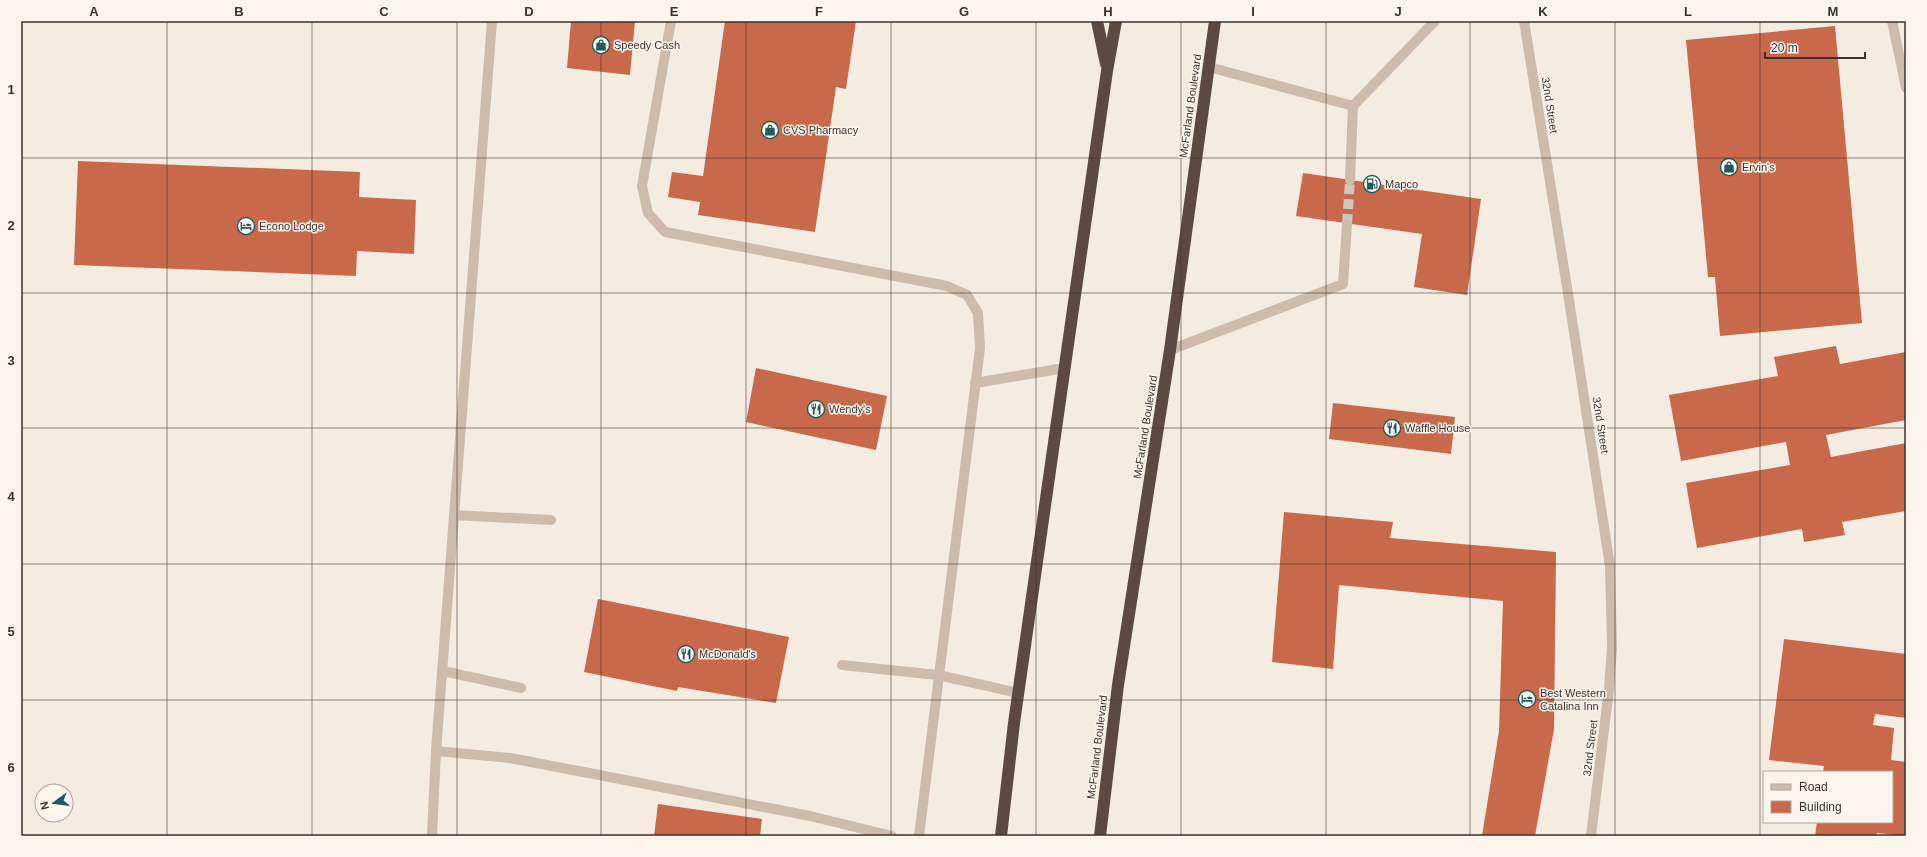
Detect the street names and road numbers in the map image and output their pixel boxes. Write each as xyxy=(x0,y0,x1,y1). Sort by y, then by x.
street label: McFarland Boulevard xyxy=(1177,53,1203,159)
street label: 32nd Street xyxy=(1540,76,1560,134)
street label: McFarland Boulevard xyxy=(1131,374,1159,480)
street label: 32nd Street xyxy=(1591,396,1611,454)
street label: McFarland Boulevard xyxy=(1085,694,1109,800)
street label: 32nd Street xyxy=(1581,719,1599,777)

